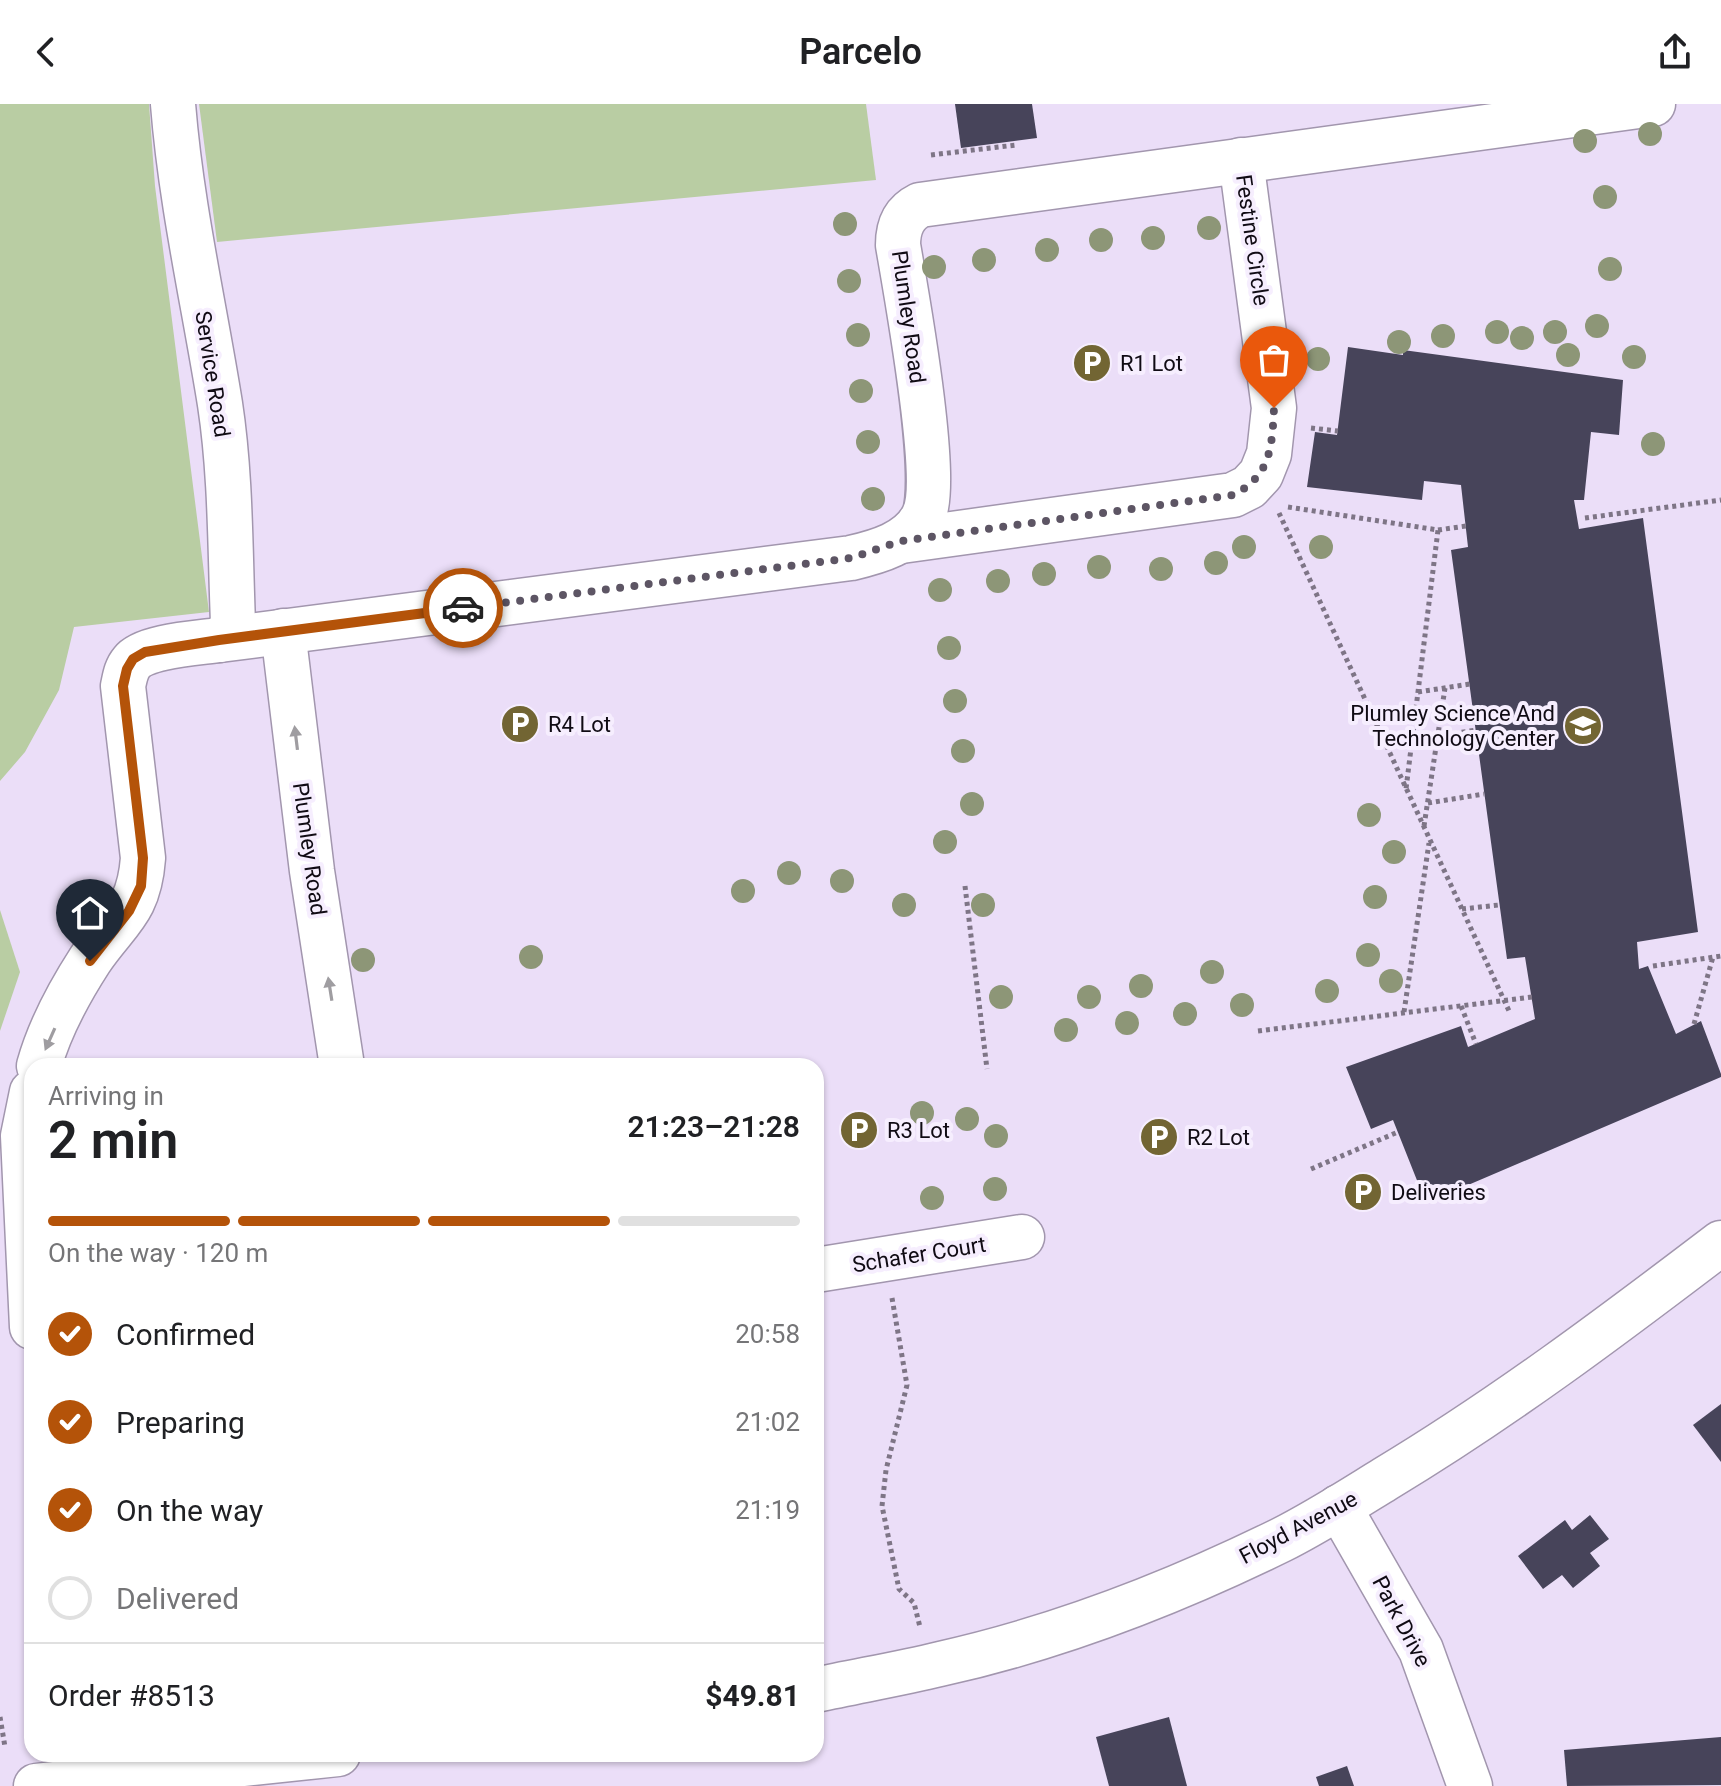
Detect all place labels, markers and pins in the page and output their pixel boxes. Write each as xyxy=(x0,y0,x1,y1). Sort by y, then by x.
pin xyxy=(1240,326,1308,408)
parking icon: R1 Lot xyxy=(1071,342,1113,384)
place label: R1 Lot xyxy=(1120,351,1183,376)
place label: Plumley Science And Technology Center xyxy=(1350,701,1556,751)
parking icon: R4 Lot xyxy=(499,703,541,745)
school or university icon: Plumley Science And Technology Center xyxy=(1562,705,1604,747)
place label: R4 Lot xyxy=(548,712,611,737)
pin xyxy=(56,879,124,961)
parking icon: R3 Lot xyxy=(838,1109,880,1151)
parking icon: R2 Lot xyxy=(1138,1116,1180,1158)
place label: R3 Lot xyxy=(887,1118,950,1143)
place label: R2 Lot xyxy=(1187,1125,1250,1150)
parking icon: Deliveries xyxy=(1342,1171,1384,1213)
place label: Deliveries xyxy=(1391,1180,1486,1205)

